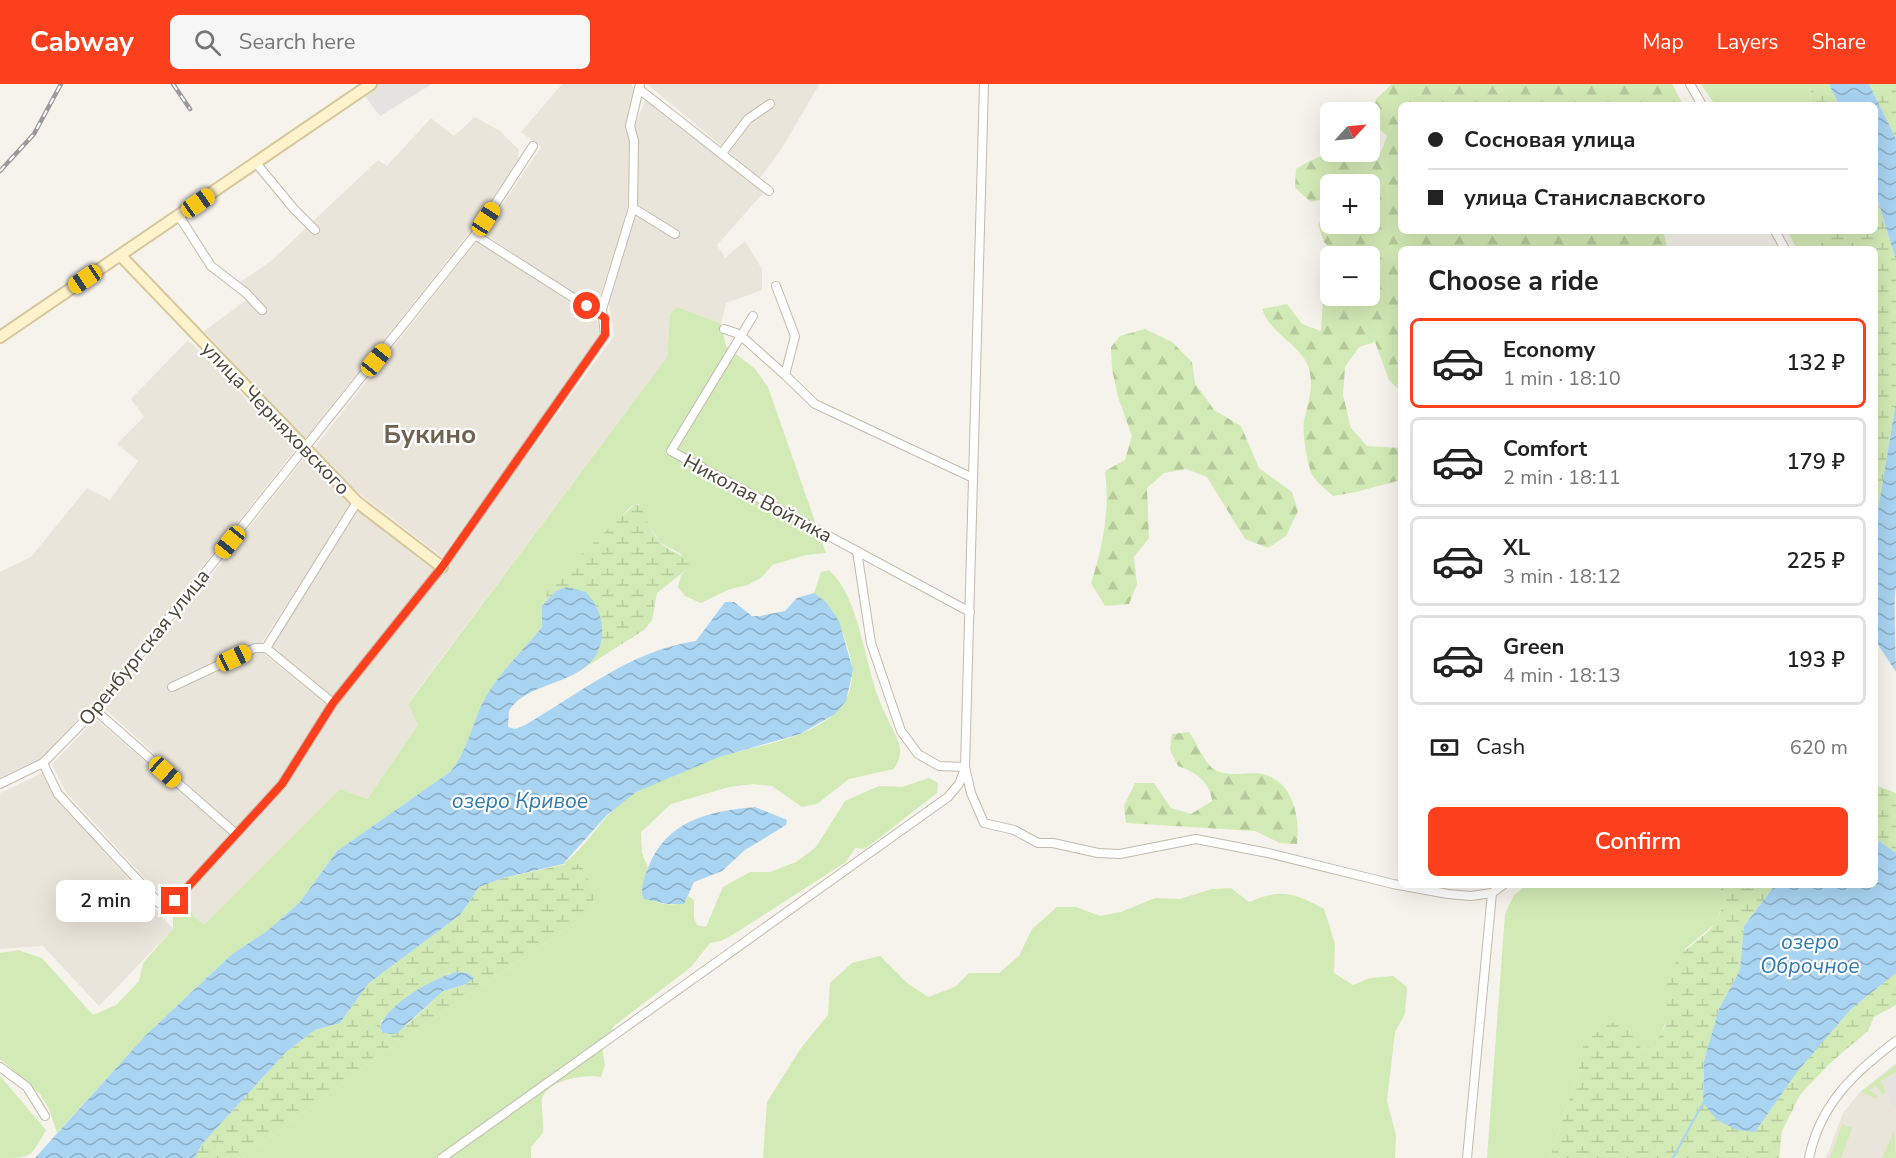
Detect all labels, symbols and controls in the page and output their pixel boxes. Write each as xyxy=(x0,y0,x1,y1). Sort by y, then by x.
search box xyxy=(170,15,590,69)
text: Cabway xyxy=(30,23,134,61)
icon: search xyxy=(191,26,224,59)
text: Search here xyxy=(239,27,355,57)
text: Map xyxy=(1642,28,1684,56)
text: Layers xyxy=(1717,28,1778,56)
text: Share xyxy=(1811,28,1866,56)
north arrow xyxy=(1320,102,1380,162)
map controls xyxy=(1320,102,1380,306)
text: Сосновая улица xyxy=(1464,125,1636,155)
button: + xyxy=(1320,174,1380,234)
text: улица Станиславского xyxy=(1464,183,1706,213)
car xyxy=(178,185,218,221)
car xyxy=(469,199,503,239)
button: − xyxy=(1320,246,1380,306)
car xyxy=(65,261,105,297)
text: Choose a ride xyxy=(1428,263,1599,300)
route start xyxy=(573,292,600,319)
text: Economy xyxy=(1503,335,1595,365)
street label: улица Черняховского xyxy=(195,336,356,501)
icon: car xyxy=(1431,336,1485,390)
car xyxy=(358,340,394,380)
text: 132 ₽ xyxy=(1786,348,1845,378)
text: 1 min · 18:10 xyxy=(1503,365,1621,392)
district label: Букино xyxy=(384,417,476,452)
text: Comfort xyxy=(1503,434,1587,464)
icon: car xyxy=(1431,435,1485,489)
text: 179 ₽ xyxy=(1786,447,1845,477)
street label: Николая Войтика xyxy=(679,448,837,549)
text: 2 min · 18:11 xyxy=(1503,464,1621,491)
car xyxy=(212,522,248,562)
text: XL xyxy=(1503,533,1530,563)
icon: car xyxy=(1431,534,1485,588)
text: 225 ₽ xyxy=(1786,546,1845,576)
street label: Оренбургская улица xyxy=(73,563,216,731)
text: 3 min · 18:12 xyxy=(1503,563,1621,590)
text: Green xyxy=(1503,632,1564,662)
icon: car xyxy=(1431,633,1485,687)
car xyxy=(214,642,254,674)
text: 193 ₽ xyxy=(1786,645,1845,675)
text: 4 min · 18:13 xyxy=(1503,662,1621,689)
icon: cash xyxy=(1428,731,1461,764)
text: Cash xyxy=(1476,732,1525,762)
text: 620 m xyxy=(1790,734,1848,761)
car xyxy=(146,753,184,791)
water label: озеро Кривое xyxy=(452,787,588,815)
button: Confirm xyxy=(1428,807,1848,876)
callout: 2 min xyxy=(55,880,154,922)
text: 2 min xyxy=(80,887,131,914)
route end xyxy=(161,887,188,914)
water label: озеро Оброчное xyxy=(1760,928,1860,980)

